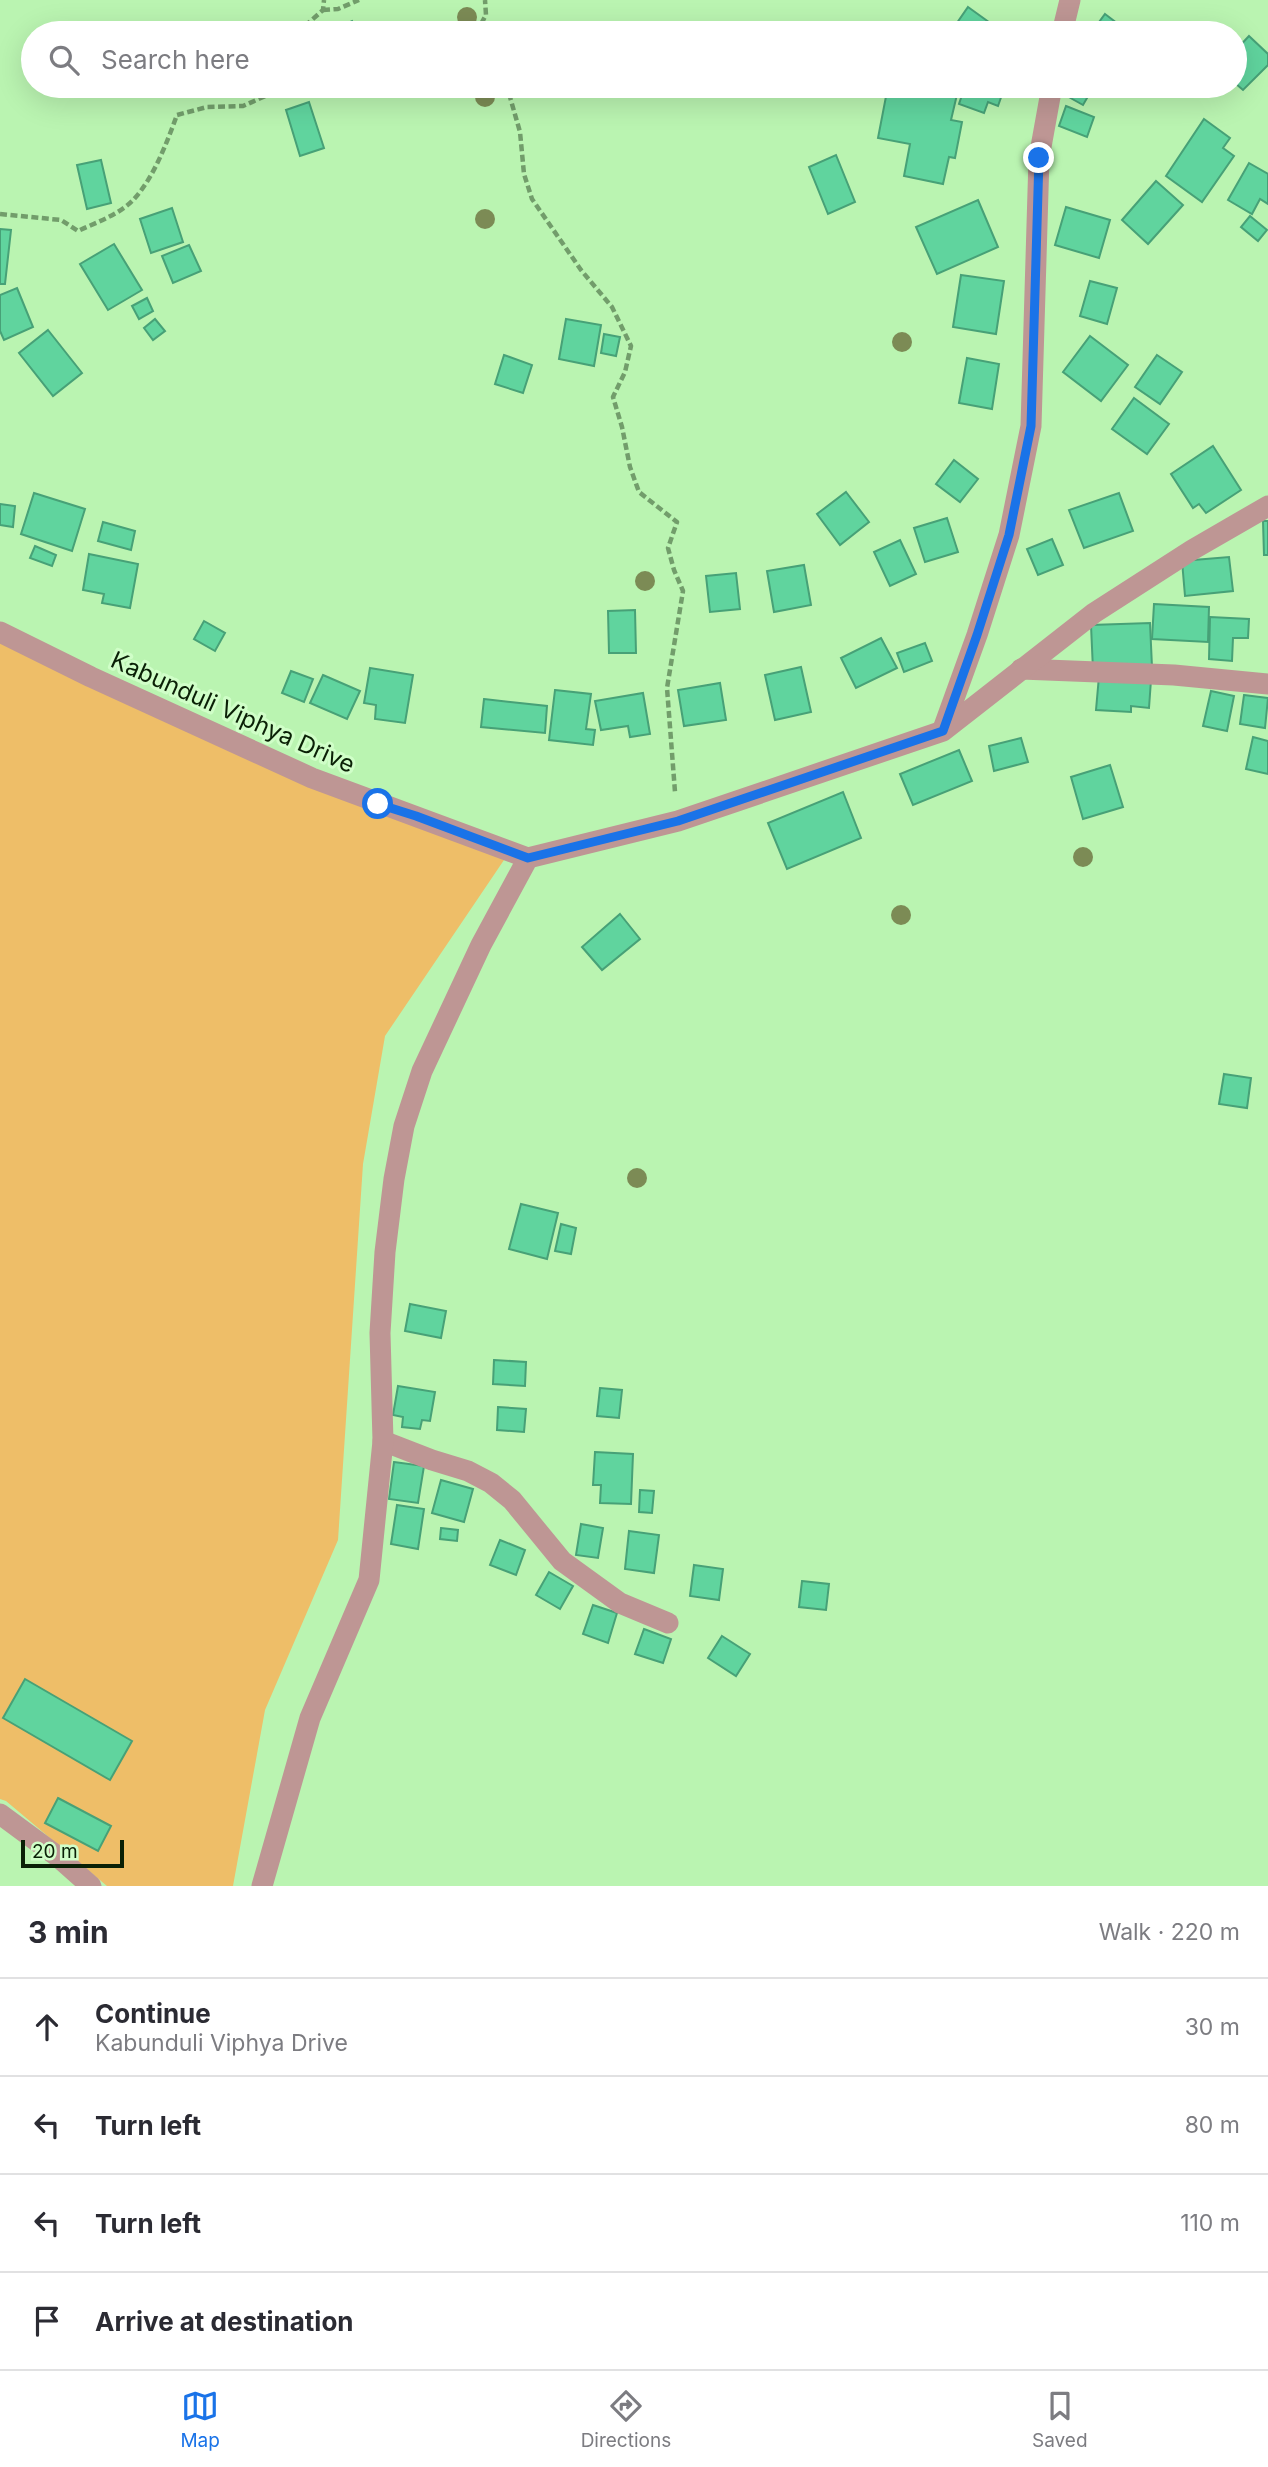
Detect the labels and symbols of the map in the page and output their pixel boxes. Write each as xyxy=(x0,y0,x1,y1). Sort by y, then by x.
route end xyxy=(1023,142,1054,173)
street label: Kabunduli Viphya Drive xyxy=(107,645,359,779)
route start xyxy=(362,788,393,819)
scale bar xyxy=(21,1837,124,1869)

